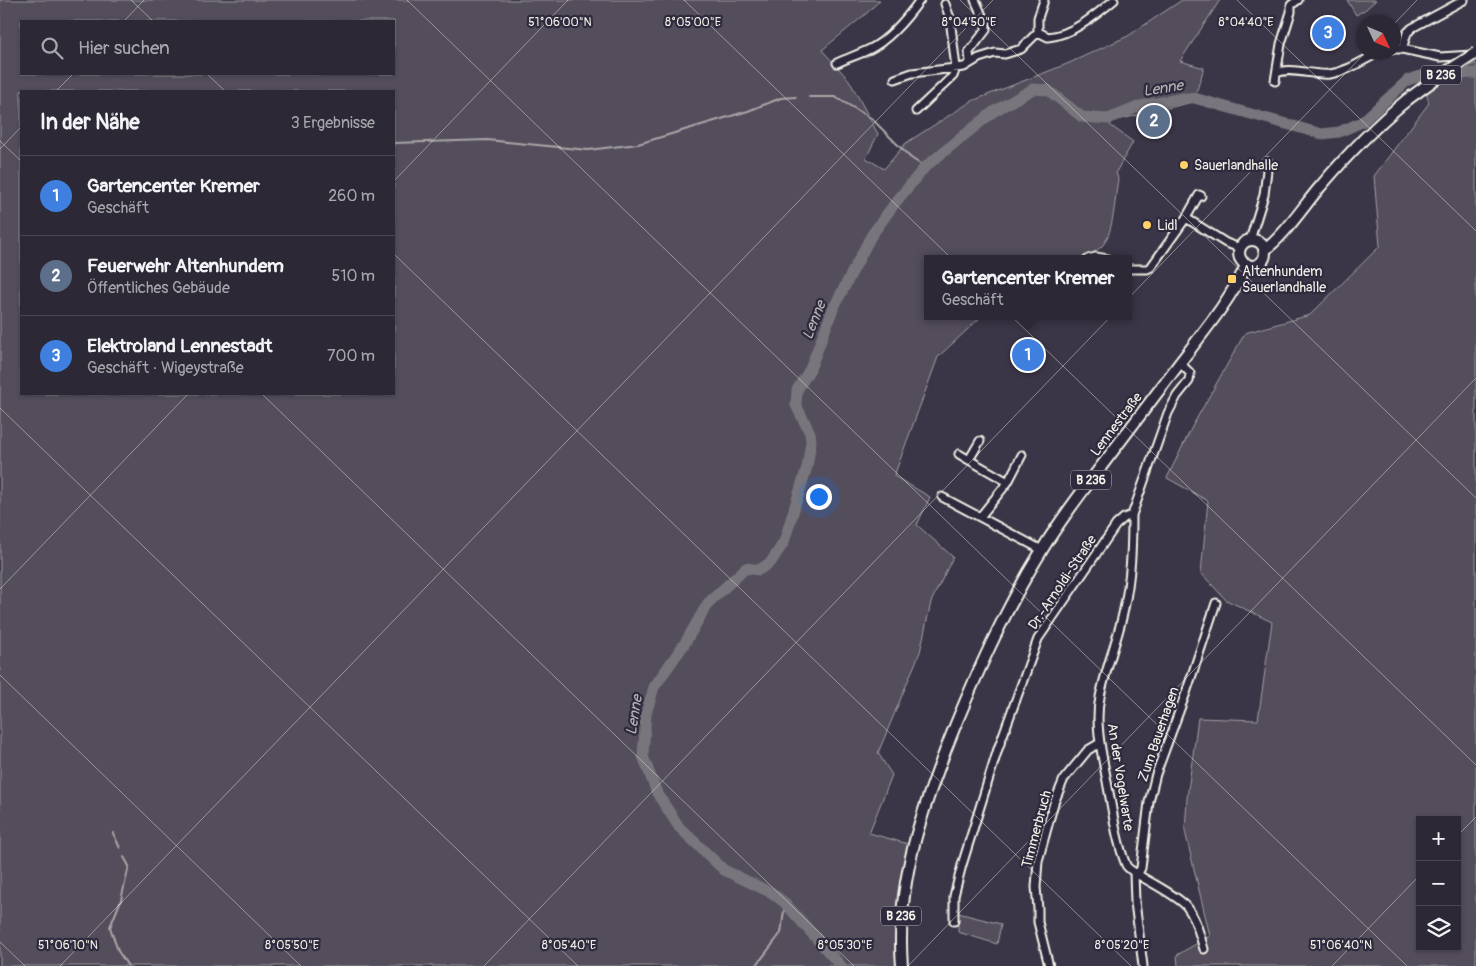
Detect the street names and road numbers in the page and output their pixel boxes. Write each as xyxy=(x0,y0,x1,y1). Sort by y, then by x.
road number: B 236 xyxy=(1421,66,1461,84)
street label: Lennestraße xyxy=(1087,389,1146,459)
road number: B 236 xyxy=(1071,470,1111,490)
street label: Dr.-Arnoldi-Straße xyxy=(1025,532,1100,633)
street label: Zum Bauerhagen xyxy=(1134,684,1183,784)
street label: An der Vogelwarte xyxy=(1104,722,1137,832)
street label: Timmerbruch xyxy=(1018,789,1055,870)
road number: B 236 xyxy=(881,906,921,926)

